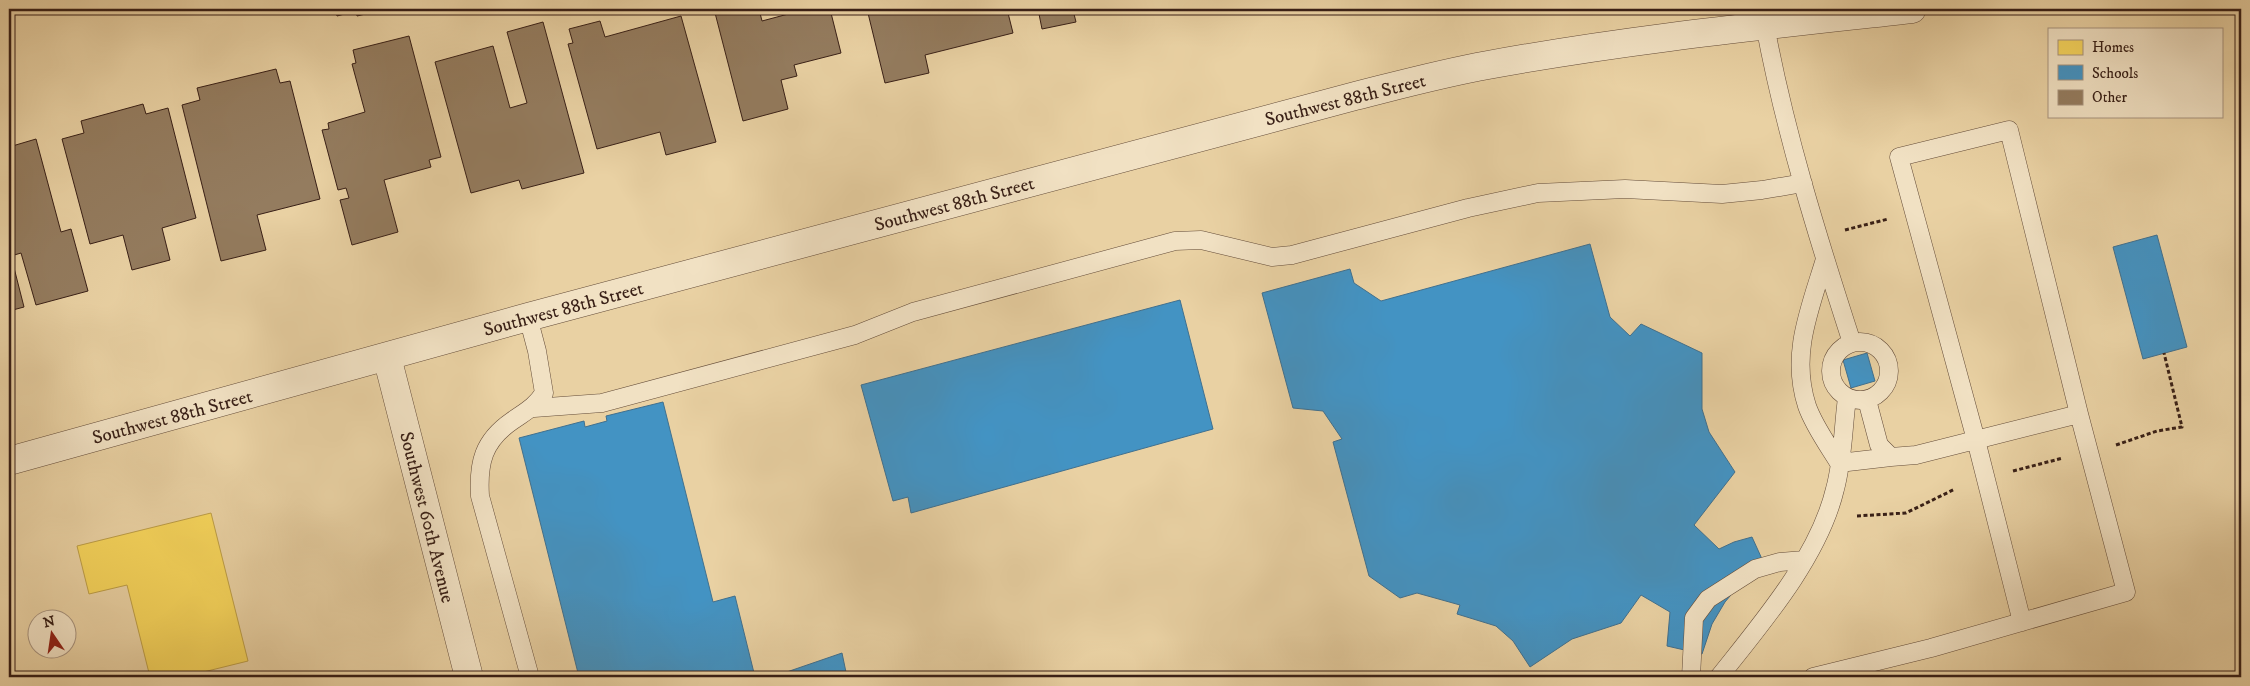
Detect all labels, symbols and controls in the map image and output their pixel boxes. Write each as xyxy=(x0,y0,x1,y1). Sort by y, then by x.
legend xyxy=(2048,28,2222,118)
text: Homes xyxy=(2092,38,2134,57)
text: Schools xyxy=(2092,64,2138,83)
street label: Southwest 88th Street xyxy=(1263,69,1428,132)
text: Other xyxy=(2092,88,2127,107)
street label: Southwest 88th Street xyxy=(872,172,1037,237)
street label: Southwest 88th Street xyxy=(481,277,646,342)
street label: Southwest 88th Street xyxy=(90,385,255,450)
street label: Southwest 60th Avenue xyxy=(394,429,459,606)
north arrow xyxy=(28,608,78,658)
text: N xyxy=(42,612,57,632)

